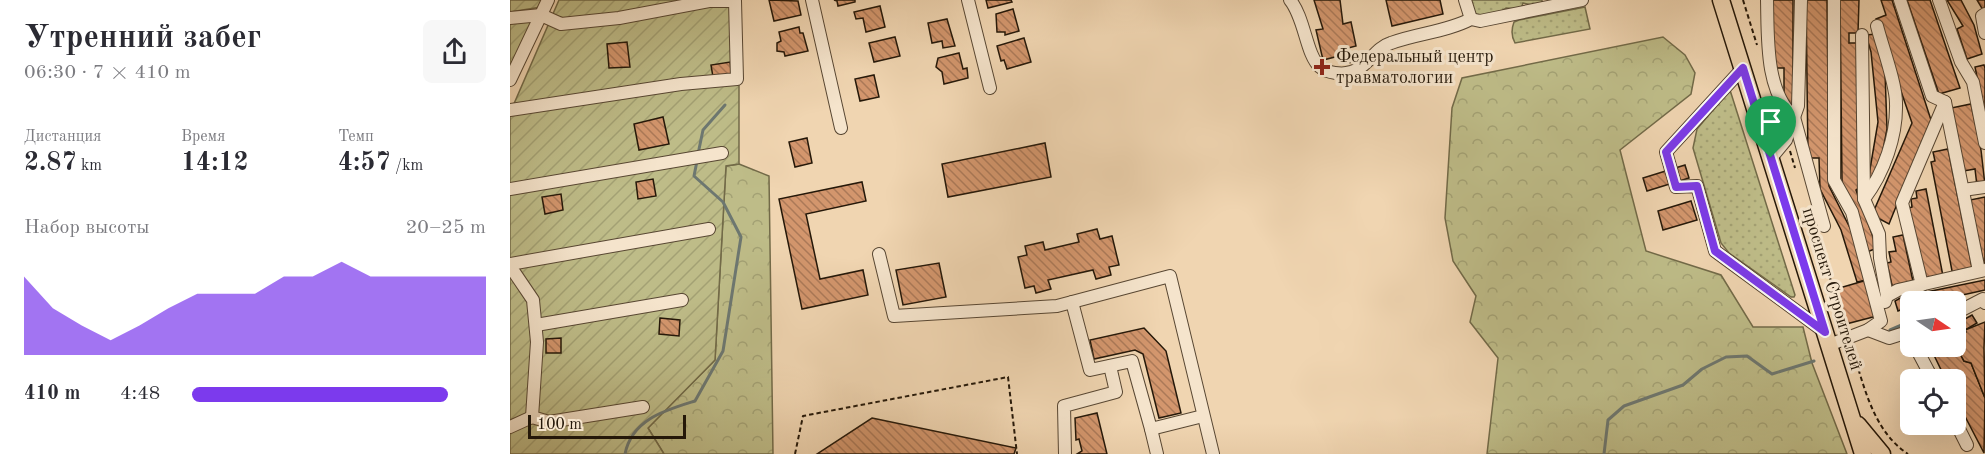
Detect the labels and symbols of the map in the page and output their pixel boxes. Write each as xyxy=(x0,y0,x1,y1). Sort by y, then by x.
place label: Федеральный центр травматологии xyxy=(1336,48,1494,87)
marker: Федеральный центр травматологии xyxy=(1313,58,1331,76)
pin xyxy=(1745,96,1796,158)
street label: проспект Строителей xyxy=(1799,206,1865,372)
north arrow xyxy=(1900,291,1966,357)
scale bar xyxy=(528,412,686,440)

